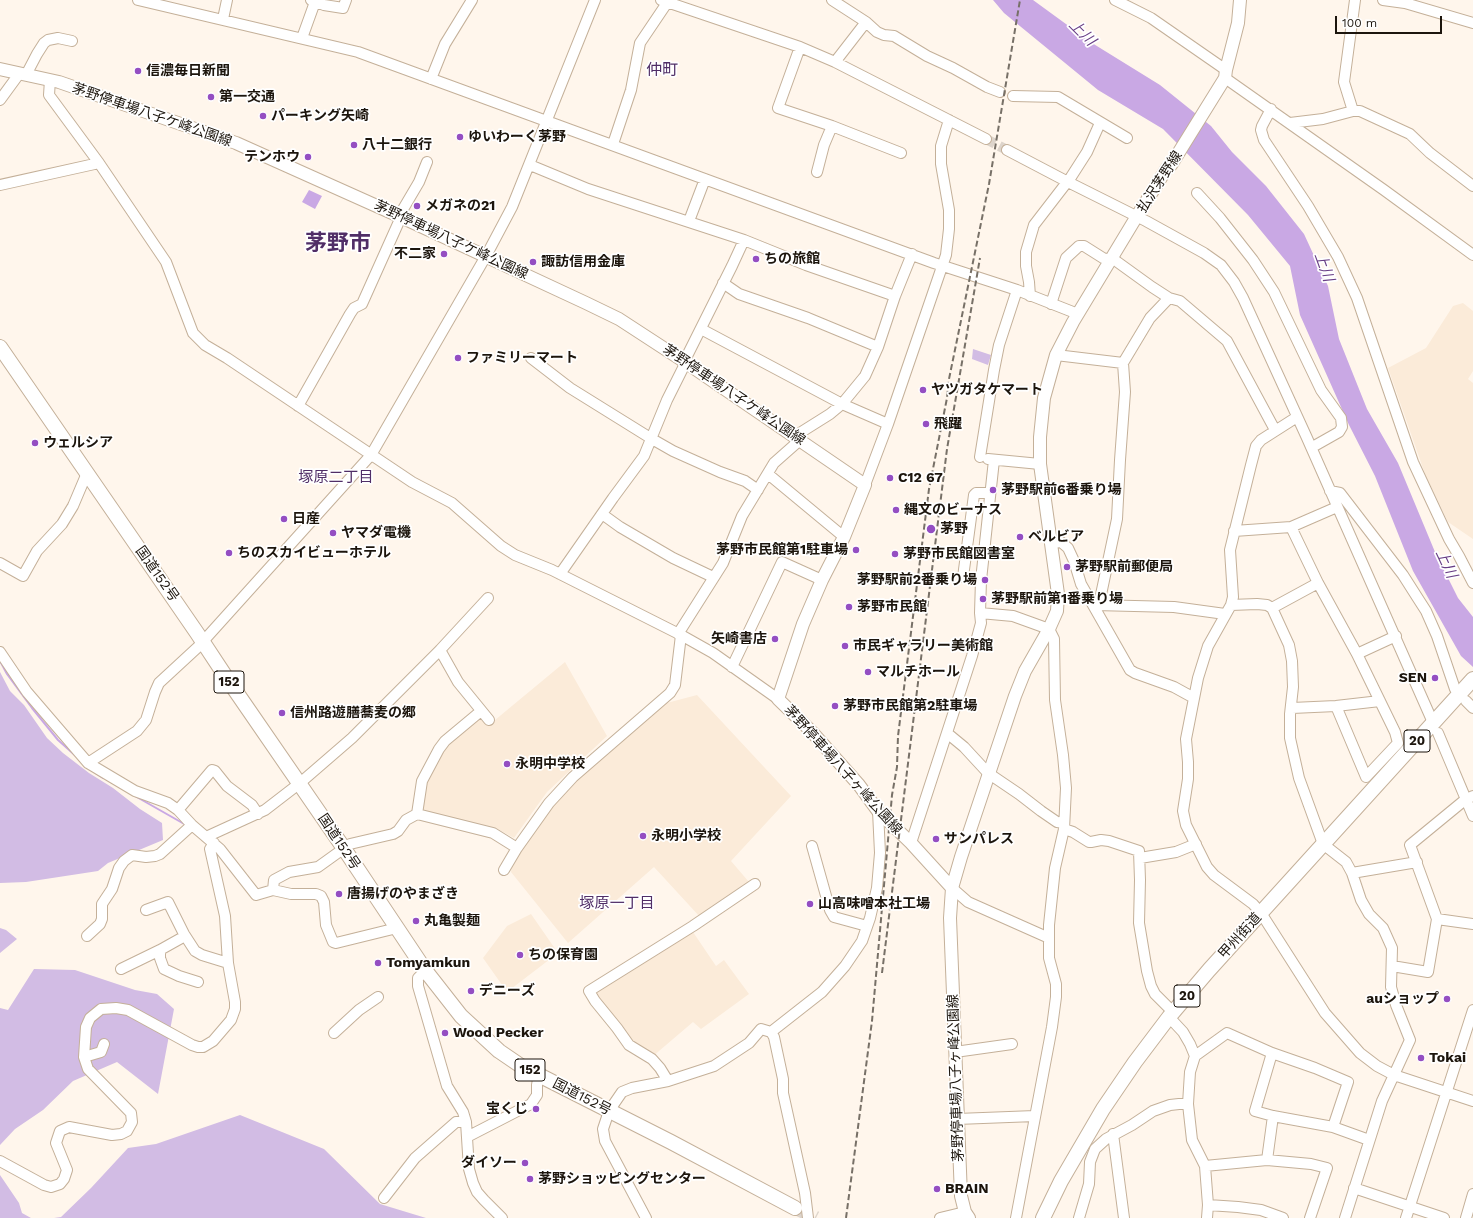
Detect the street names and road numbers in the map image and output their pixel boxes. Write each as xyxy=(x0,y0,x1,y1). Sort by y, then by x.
street label: 茅野停車場八子ケ峰公園線 xyxy=(70,80,234,150)
street label: 払沢茅野線 xyxy=(1134,148,1186,216)
street label: 茅野停車場八子ケ峰公園線 xyxy=(371,197,531,283)
street label: 茅野停車場八子ケ峰公園線 xyxy=(660,341,808,449)
street label: 国道152号 xyxy=(132,543,182,605)
road number: 152 xyxy=(214,671,244,693)
street label: 茅野停車場八子ヶ峰公園線 xyxy=(781,702,905,838)
road number: 20 xyxy=(1404,730,1430,752)
street label: 国道152号 xyxy=(314,811,364,873)
street label: 甲州街道 xyxy=(1215,910,1265,962)
road number: 20 xyxy=(1174,985,1200,1007)
street label: 茅野停車場八子ヶ峰公園線 xyxy=(945,994,967,1162)
road number: 152 xyxy=(515,1059,545,1081)
street label: 国道152号 xyxy=(550,1075,614,1119)

